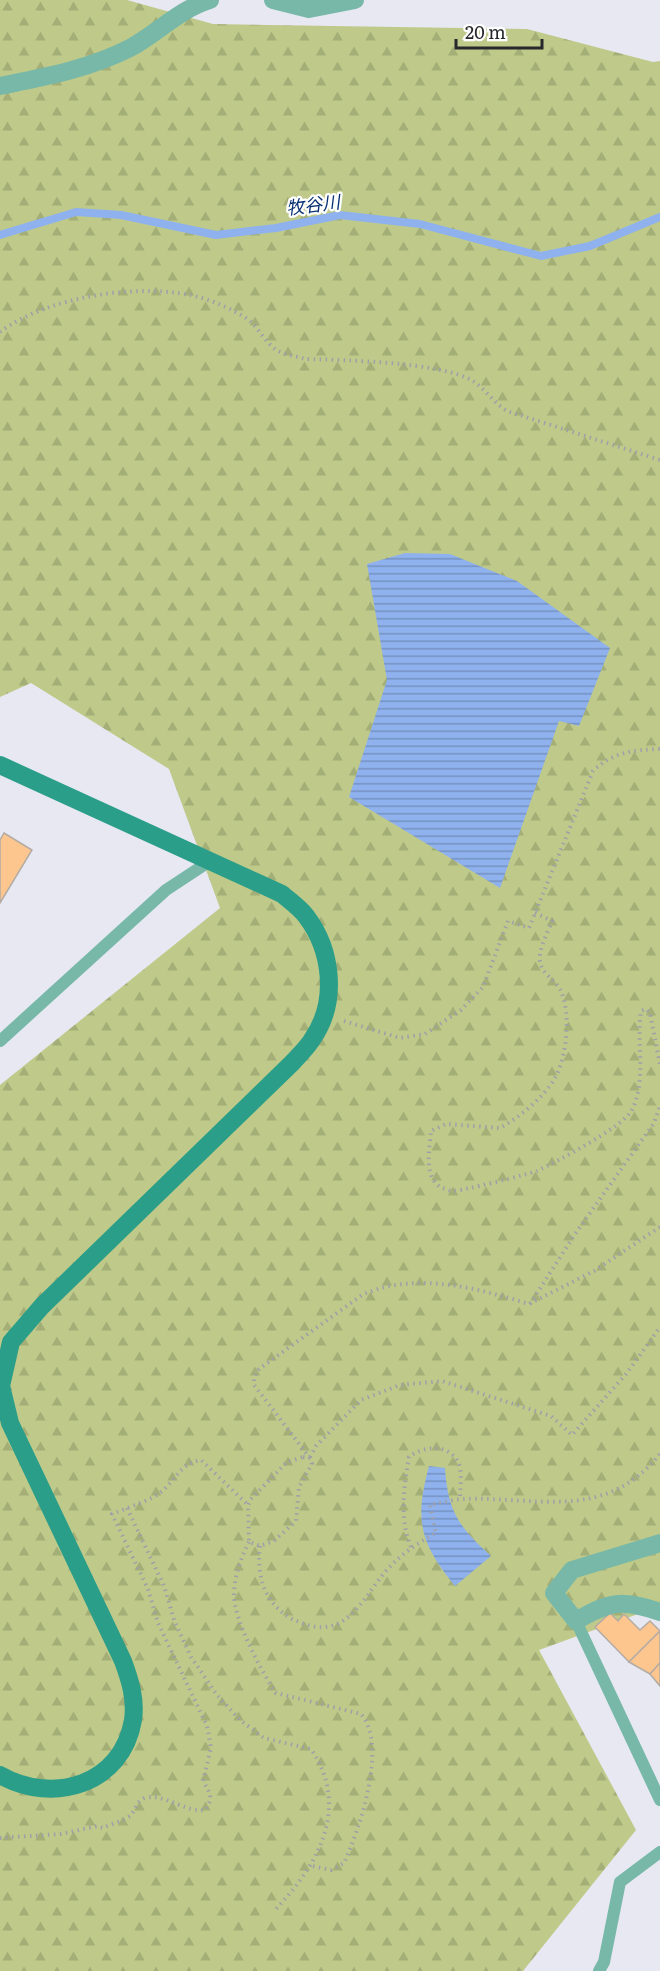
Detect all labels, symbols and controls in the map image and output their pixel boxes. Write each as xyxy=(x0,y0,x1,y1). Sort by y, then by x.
scale bar xyxy=(456,12,542,50)
text: 20 m xyxy=(465,18,506,45)
water label: 牧谷川 xyxy=(285,187,343,221)

